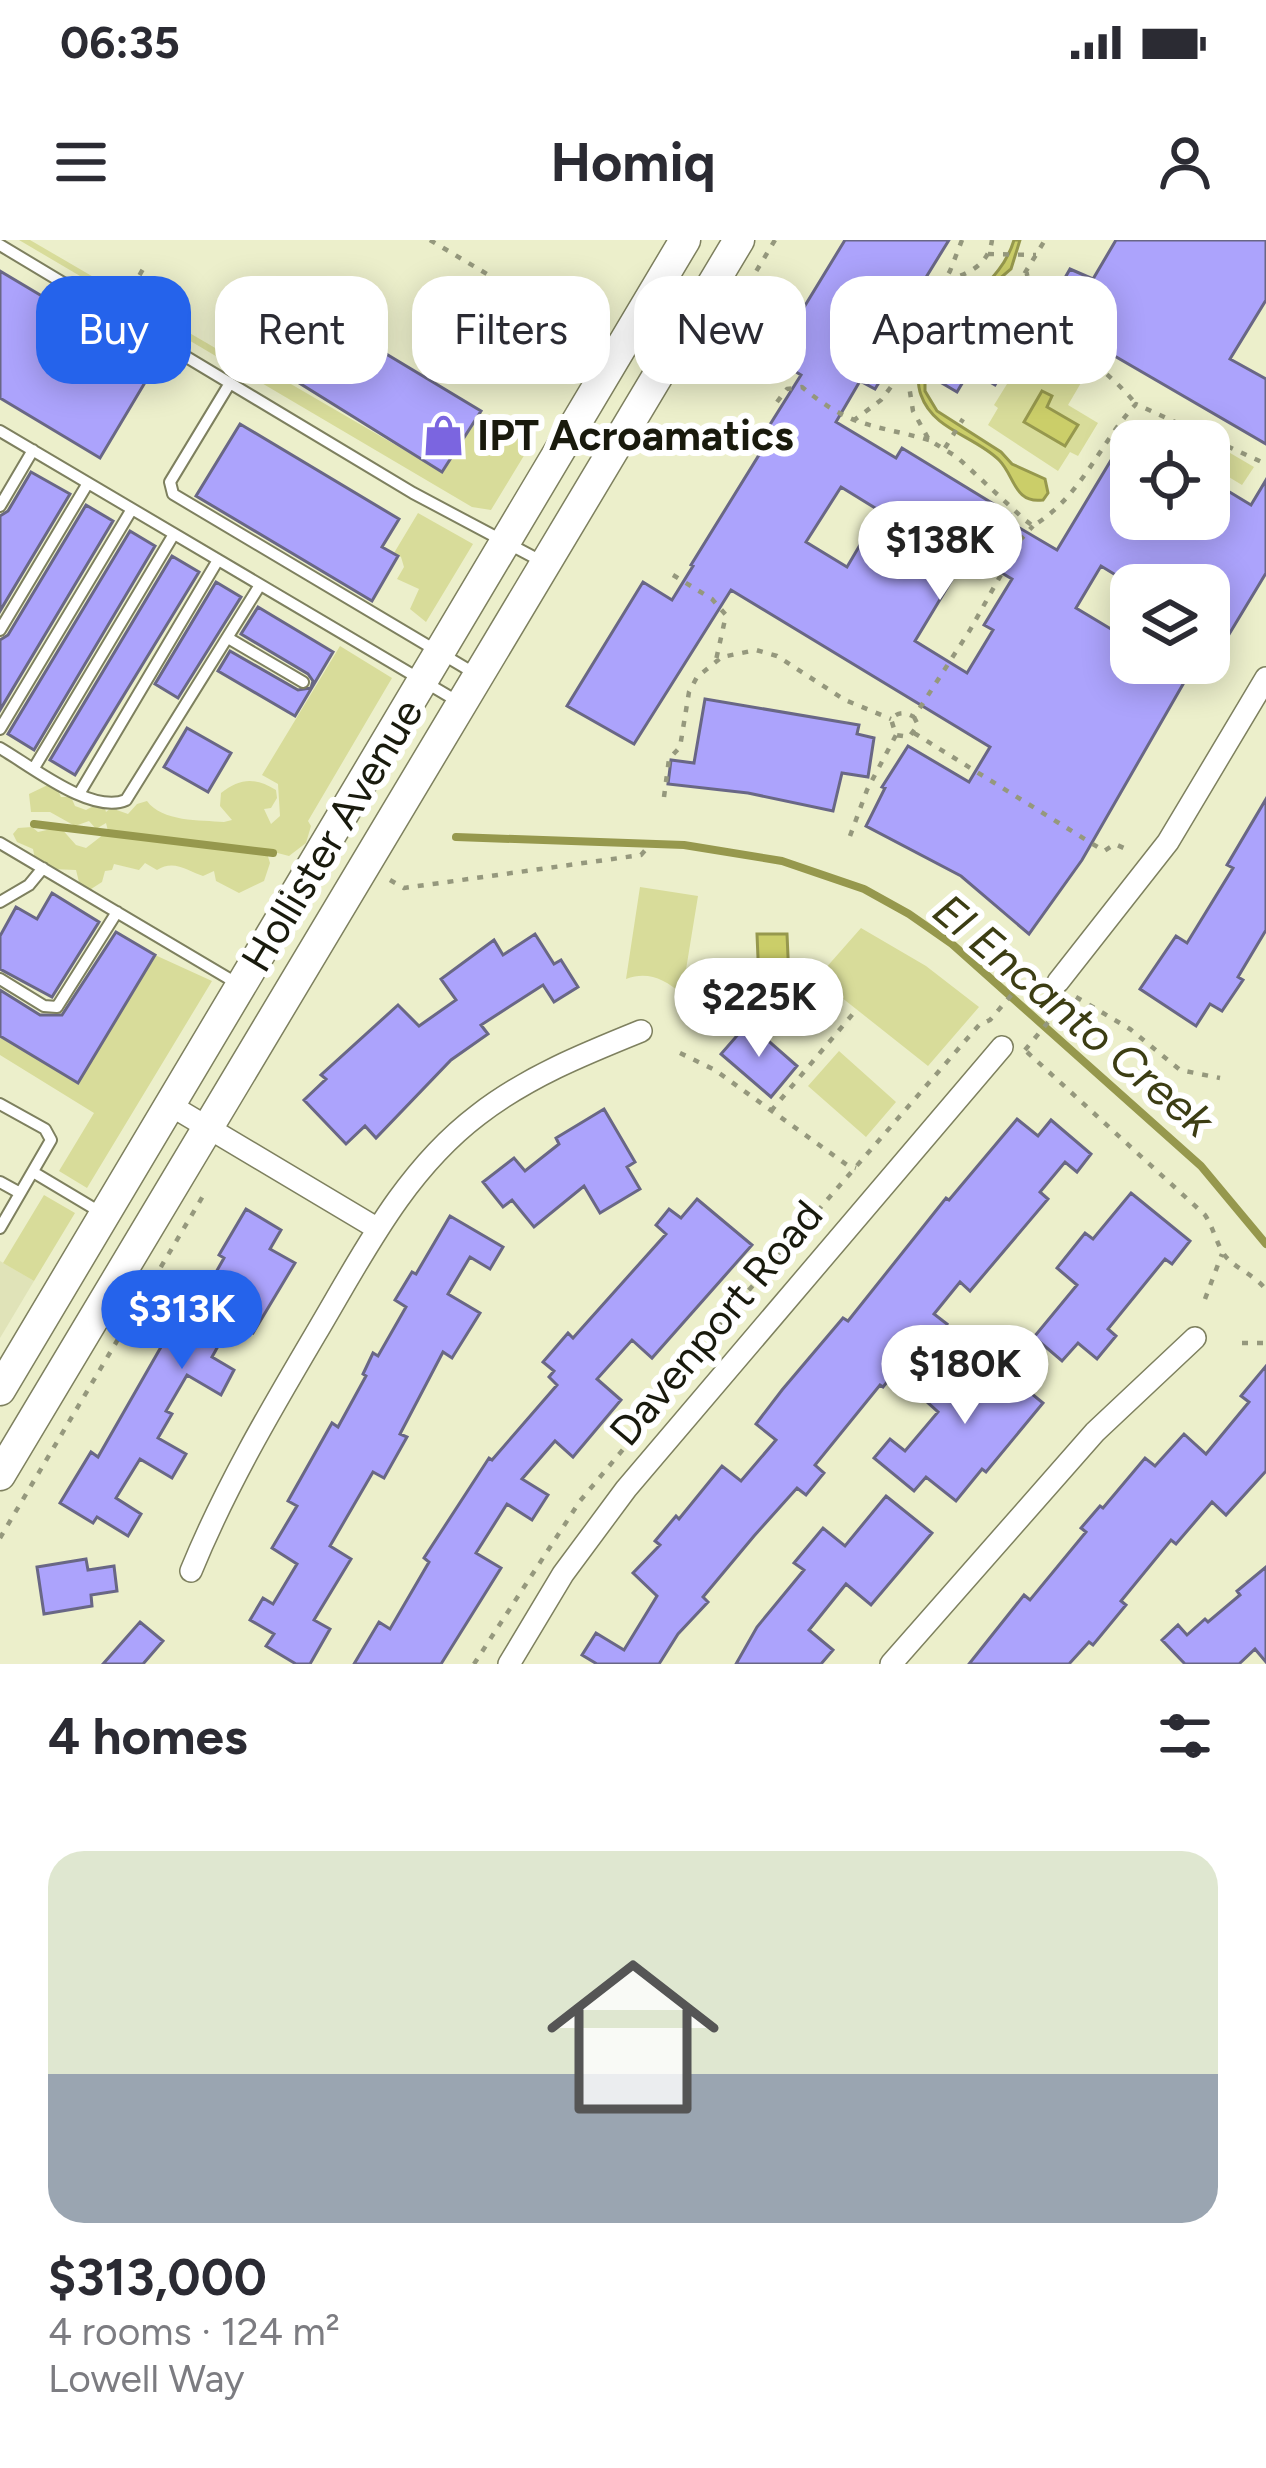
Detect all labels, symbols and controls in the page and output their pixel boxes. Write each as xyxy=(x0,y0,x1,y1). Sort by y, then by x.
text: 06:35 xyxy=(60,15,180,69)
icon: menu xyxy=(48,129,114,195)
icon: person xyxy=(1152,129,1218,195)
text: Homiq xyxy=(550,130,716,195)
chip: Buy xyxy=(36,276,191,384)
chip: Rent xyxy=(215,276,388,384)
chip: Filters xyxy=(412,276,610,384)
chip: New xyxy=(634,276,806,384)
chip: Apartment xyxy=(830,276,1117,384)
place label: IPT Acroamatics xyxy=(477,410,794,461)
shop icon: IPT Acroamatics xyxy=(420,412,466,458)
map controls xyxy=(1110,420,1230,684)
button: locate xyxy=(1110,420,1230,540)
pin: $138K xyxy=(856,501,1024,603)
text: $138K xyxy=(885,516,995,563)
button: layers xyxy=(1110,564,1230,684)
street label: Hollister Avenue xyxy=(231,689,433,981)
water label: El Encanto Creek xyxy=(923,882,1226,1149)
pin: $225K xyxy=(675,958,843,1060)
text: $225K xyxy=(701,973,817,1020)
street label: Davenport Road xyxy=(599,1190,833,1456)
pin: $313K xyxy=(98,1270,266,1372)
text: $313K xyxy=(128,1285,236,1332)
pin: $180K xyxy=(881,1325,1049,1427)
text: $180K xyxy=(908,1340,1022,1387)
icon: filters xyxy=(1152,1703,1218,1769)
text: 4 homes xyxy=(48,1706,248,1767)
icon: home xyxy=(525,1929,741,2145)
text: $313,000 xyxy=(48,2247,267,2308)
text: 4 rooms · 124 m² xyxy=(48,2308,340,2355)
text: Lowell Way xyxy=(48,2355,245,2402)

